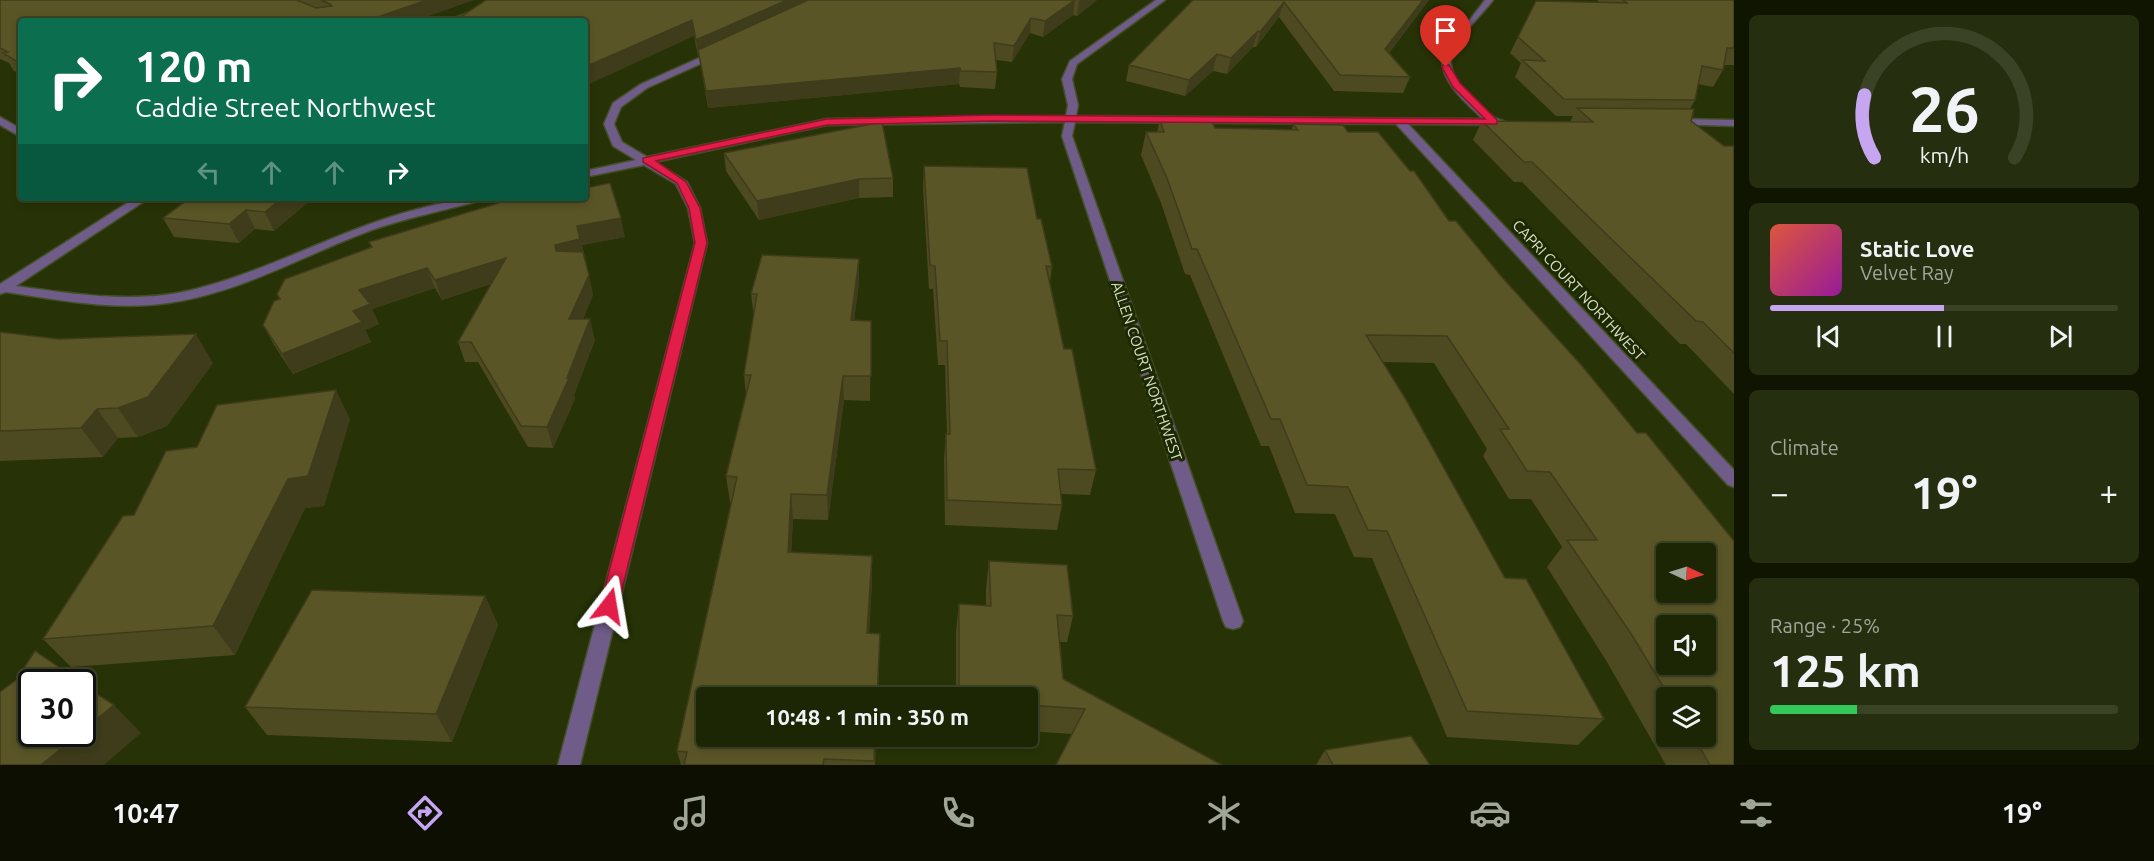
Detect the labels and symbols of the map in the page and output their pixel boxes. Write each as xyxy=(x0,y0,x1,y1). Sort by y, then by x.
pin xyxy=(1420,5,1471,67)
street label: CAPRI COURT NORTHWEST xyxy=(1509,216,1649,364)
street label: ALLEN COURT NORTHWEST xyxy=(1108,279,1186,464)
north arrow xyxy=(1656,543,1716,603)
position arrow xyxy=(577,574,641,638)
speed limit sign: 30 xyxy=(18,669,96,747)

